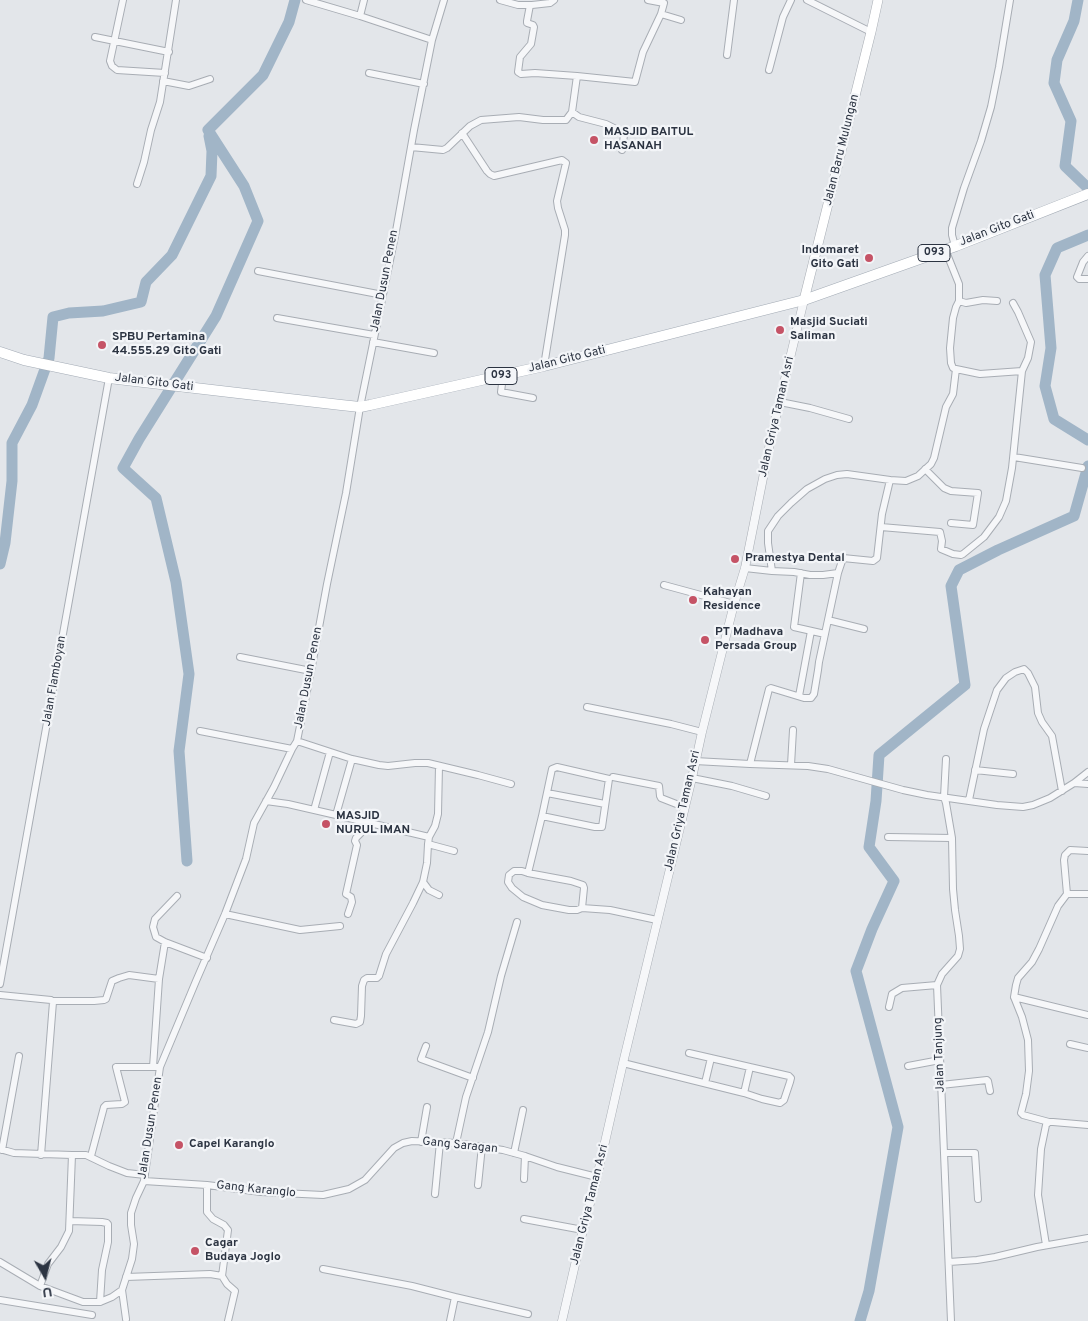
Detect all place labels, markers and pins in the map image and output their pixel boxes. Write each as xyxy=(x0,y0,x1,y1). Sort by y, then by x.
place label: MASJID BAITUL HASANAH xyxy=(604,126,693,154)
marker: MASJID BAITUL HASANAH xyxy=(588,134,600,146)
place label: Indomaret Gito Gati xyxy=(801,244,859,272)
marker: Indomaret Gito Gati xyxy=(863,252,875,264)
place label: Masjid Suciati Saliman xyxy=(790,316,868,344)
marker: Masjid Suciati Saliman xyxy=(774,324,786,336)
place label: SPBU Pertamina 44.555.29 Gito Gati xyxy=(112,331,222,359)
marker: SPBU Pertamina 44.555.29 Gito Gati xyxy=(96,339,108,351)
place label: Pramestya Dental xyxy=(745,552,845,566)
marker: Pramestya Dental xyxy=(729,553,741,565)
place label: Kahayan Residence xyxy=(703,586,761,614)
marker: Kahayan Residence xyxy=(687,594,699,606)
place label: PT Madhava Persada Group xyxy=(715,626,797,654)
marker: PT Madhava Persada Group xyxy=(699,634,711,646)
place label: MASJID NURUL IMAN xyxy=(336,810,410,838)
marker: MASJID NURUL IMAN xyxy=(320,818,332,830)
place label: Capel Karanglo xyxy=(189,1138,275,1152)
marker: Capel Karanglo xyxy=(173,1139,185,1151)
place label: Cagar Budaya Joglo xyxy=(205,1237,281,1265)
marker: Cagar Budaya Joglo xyxy=(189,1245,201,1257)

